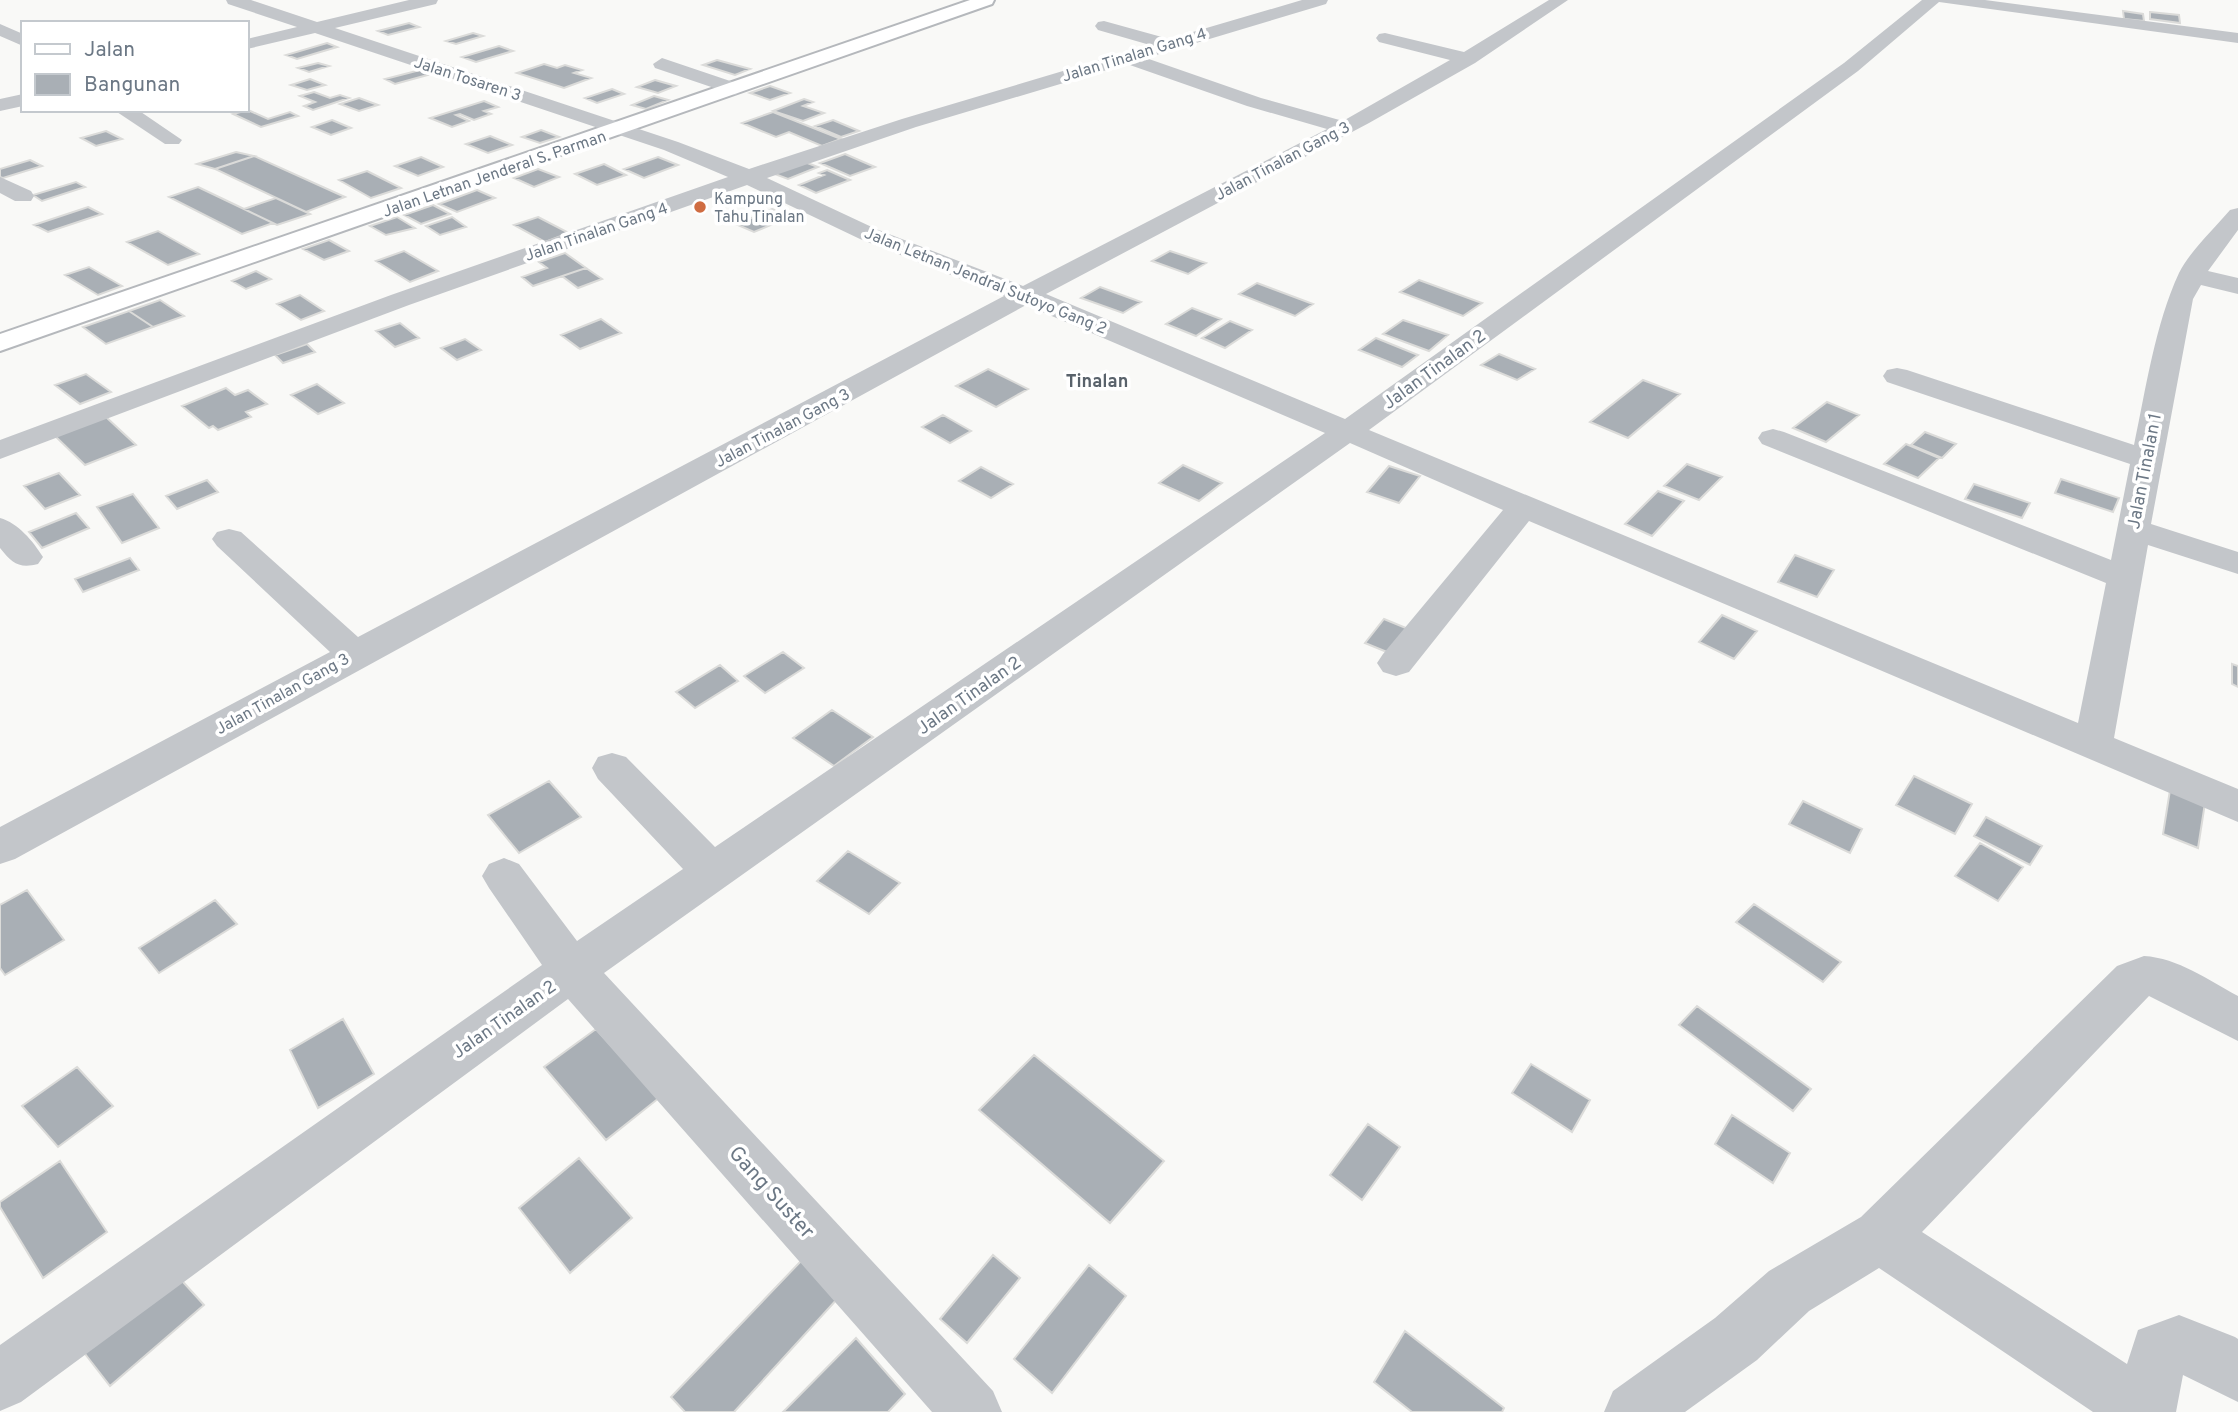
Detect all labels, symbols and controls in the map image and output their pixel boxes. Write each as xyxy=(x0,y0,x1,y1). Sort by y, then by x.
legend xyxy=(21,21,248,112)
street label: Jalan Tinalan Gang 4 xyxy=(1060,24,1209,87)
text: Jalan xyxy=(84,37,135,64)
street label: Jalan Tosaren 3 xyxy=(411,53,524,107)
text: Bangunan xyxy=(84,72,180,99)
street label: Jalan Tinalan Gang 3 xyxy=(1212,118,1354,206)
street label: Jalan Letnan Jenderal S. Parman xyxy=(380,127,609,223)
place label: Kampung Tahu Tinalan xyxy=(714,190,805,228)
street label: Jalan Tinalan Gang 4 xyxy=(522,199,671,267)
marker: Kampung Tahu Tinalan xyxy=(692,199,708,215)
street label: Jalan Letnan Jendral Sutoyo Gang 2 xyxy=(861,224,1109,340)
street label: Jalan Tinalan 2 xyxy=(1379,325,1491,415)
district label: Tinalan xyxy=(1066,371,1128,394)
street label: Jalan Tinalan Gang 3 xyxy=(712,385,854,473)
street label: Jalan Tinalan 1 xyxy=(2123,411,2168,531)
street label: Jalan Tinalan Gang 3 xyxy=(213,650,353,740)
street label: Jalan Tinalan 2 xyxy=(913,652,1026,741)
street label: Jalan Tinalan 2 xyxy=(448,976,561,1065)
street label: Gang Suster xyxy=(722,1141,820,1245)

